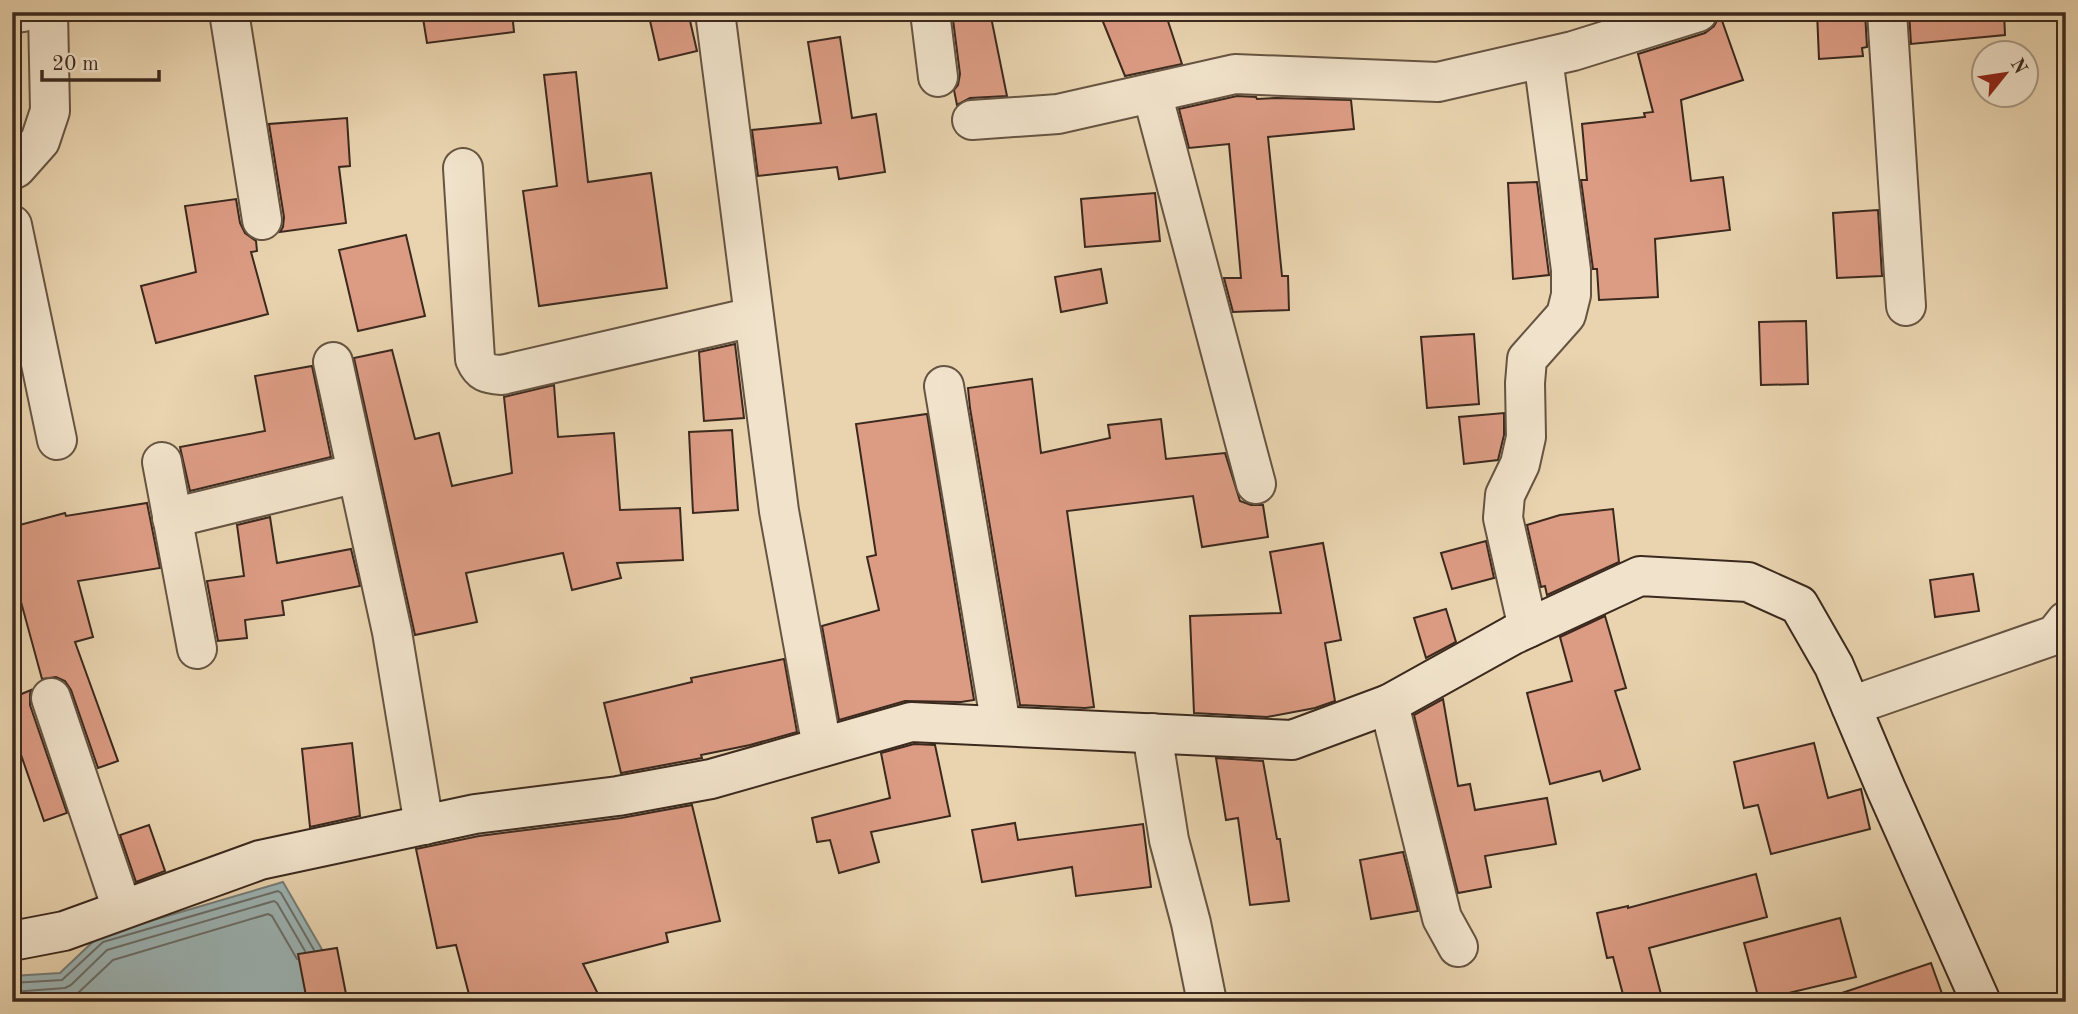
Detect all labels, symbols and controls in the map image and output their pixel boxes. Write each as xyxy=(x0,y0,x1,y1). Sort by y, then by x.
scale bar xyxy=(42,38,159,82)
north arrow xyxy=(1969,38,2039,108)
text: 20 m xyxy=(52,54,99,75)
text: N xyxy=(2006,56,2030,78)

